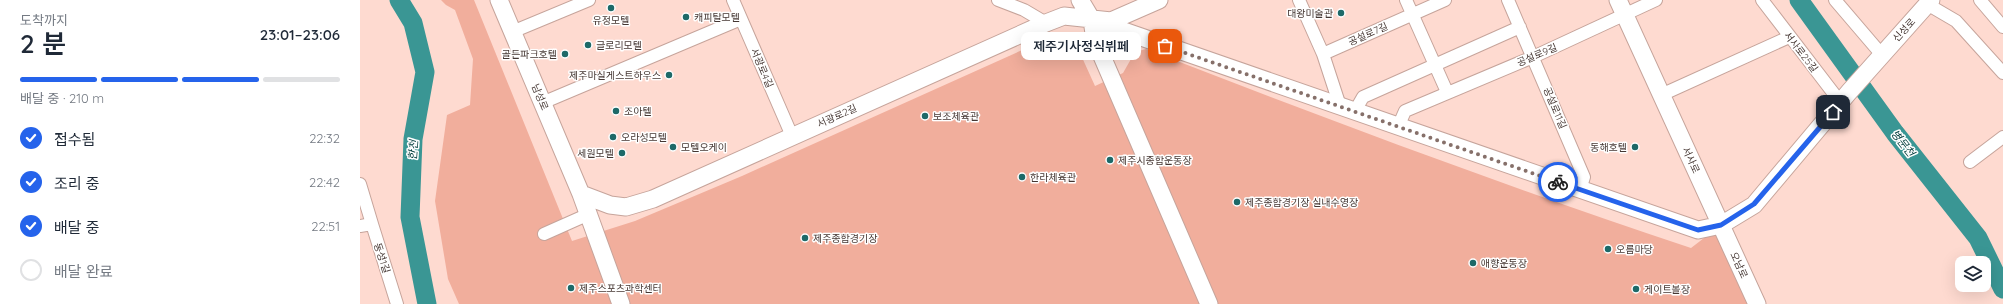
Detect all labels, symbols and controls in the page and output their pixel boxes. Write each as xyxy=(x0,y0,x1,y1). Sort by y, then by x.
marker: 유정모텔 xyxy=(606,3,616,13)
place label: 대왕미술관 xyxy=(1287,7,1334,20)
marker: 대왕미술관 xyxy=(1336,8,1346,18)
place label: 캐피탈모텔 xyxy=(694,11,740,24)
text: 도착까지 xyxy=(20,12,68,28)
marker: 캐피탈모텔 xyxy=(681,12,691,22)
place label: 유정모텔 xyxy=(593,14,629,27)
street label: 신성로 xyxy=(1890,15,1918,45)
street label: 공설로7길 xyxy=(1346,20,1390,48)
text: 23:01–23:06 xyxy=(260,25,340,44)
text: 2 분 xyxy=(20,27,66,60)
pin xyxy=(1148,29,1182,63)
street label: 서사로25길 xyxy=(1781,29,1821,75)
callout: 제주기사정식뷔페 xyxy=(1021,32,1141,60)
icon: bag xyxy=(1154,35,1176,57)
text: 제주기사정식뷔페 xyxy=(1033,38,1129,54)
place label: 글로리모텔 xyxy=(596,39,642,52)
marker: 글로리모텔 xyxy=(583,40,593,50)
street label: 공설로9길 xyxy=(1515,41,1559,69)
street label: 서광로4길 xyxy=(748,46,776,90)
place label: 골든파크호텔 xyxy=(502,48,557,61)
marker: 골든파크호텔 xyxy=(560,49,570,59)
place label: 제주마실게스트하우스 xyxy=(569,69,661,82)
marker: 제주마실게스트하우스 xyxy=(664,70,674,80)
street label: 남성로 xyxy=(529,82,551,112)
street label: 공설로11길 xyxy=(1540,85,1570,131)
text: 배달 중 · 210 m xyxy=(20,90,104,106)
pin xyxy=(1816,95,1850,129)
street label: 서광로2길 xyxy=(815,101,859,131)
icon: home xyxy=(1822,101,1844,123)
place label: 조아텔 xyxy=(624,105,652,118)
marker: 조아텔 xyxy=(611,106,621,116)
place label: 보조체육관 xyxy=(933,110,980,123)
marker: 보조체육관 xyxy=(920,111,930,121)
icon: check xyxy=(20,127,42,149)
water label: 병문천 xyxy=(1888,127,1919,161)
text: 접수됨 xyxy=(54,130,95,149)
text: 22:32 xyxy=(309,130,340,146)
place label: 오라성모텔 xyxy=(621,131,667,144)
marker: 오라성모텔 xyxy=(608,132,618,142)
water label: 한천 xyxy=(405,138,421,161)
place label: 모텔오케이 xyxy=(681,141,727,154)
place label: 동해호텔 xyxy=(1590,141,1627,154)
marker: 모텔오케이 xyxy=(668,142,678,152)
marker: 동해호텔 xyxy=(1630,142,1640,152)
street label: 서사로 xyxy=(1679,145,1703,175)
place label: 세원모텔 xyxy=(577,147,614,160)
marker: 세원모텔 xyxy=(617,148,627,158)
place label: 제주시종합운동장 xyxy=(1118,154,1192,167)
marker: 제주시종합운동장 xyxy=(1105,155,1115,165)
courier xyxy=(1538,162,1578,202)
icon: check xyxy=(20,171,42,193)
place label: 한라체육관 xyxy=(1030,171,1077,184)
icon: bike xyxy=(1547,171,1569,193)
marker: 한라체육관 xyxy=(1017,172,1027,182)
text: 조리 중 xyxy=(54,174,100,193)
text: 22:42 xyxy=(309,174,340,190)
place label: 제주종합경기장 실내수영장 xyxy=(1245,196,1358,209)
marker: 제주종합경기장 실내수영장 xyxy=(1232,197,1242,207)
icon: check xyxy=(20,215,42,237)
text: 배달 중 xyxy=(54,218,100,237)
text: 22:51 xyxy=(311,218,340,234)
place label: 제주종합경기장 xyxy=(813,232,877,245)
marker: 제주종합경기장 xyxy=(800,233,810,243)
street label: 동성1길 xyxy=(371,241,393,275)
place label: 오름마당 xyxy=(1616,243,1653,256)
marker: 오름마당 xyxy=(1603,244,1613,254)
street label: 오남로 xyxy=(1727,250,1751,280)
map controls xyxy=(1955,256,1991,292)
button: layers xyxy=(1955,256,1991,292)
place label: 애향운동장 xyxy=(1481,257,1527,270)
marker: 애향운동장 xyxy=(1468,258,1478,268)
text: 배달 완료 xyxy=(54,262,113,281)
place label: 제주스포츠과학센터 xyxy=(579,282,662,295)
marker: 제주스포츠과학센터 xyxy=(566,283,576,293)
place label: 게이트볼장 xyxy=(1644,283,1690,296)
marker: 게이트볼장 xyxy=(1631,284,1641,294)

